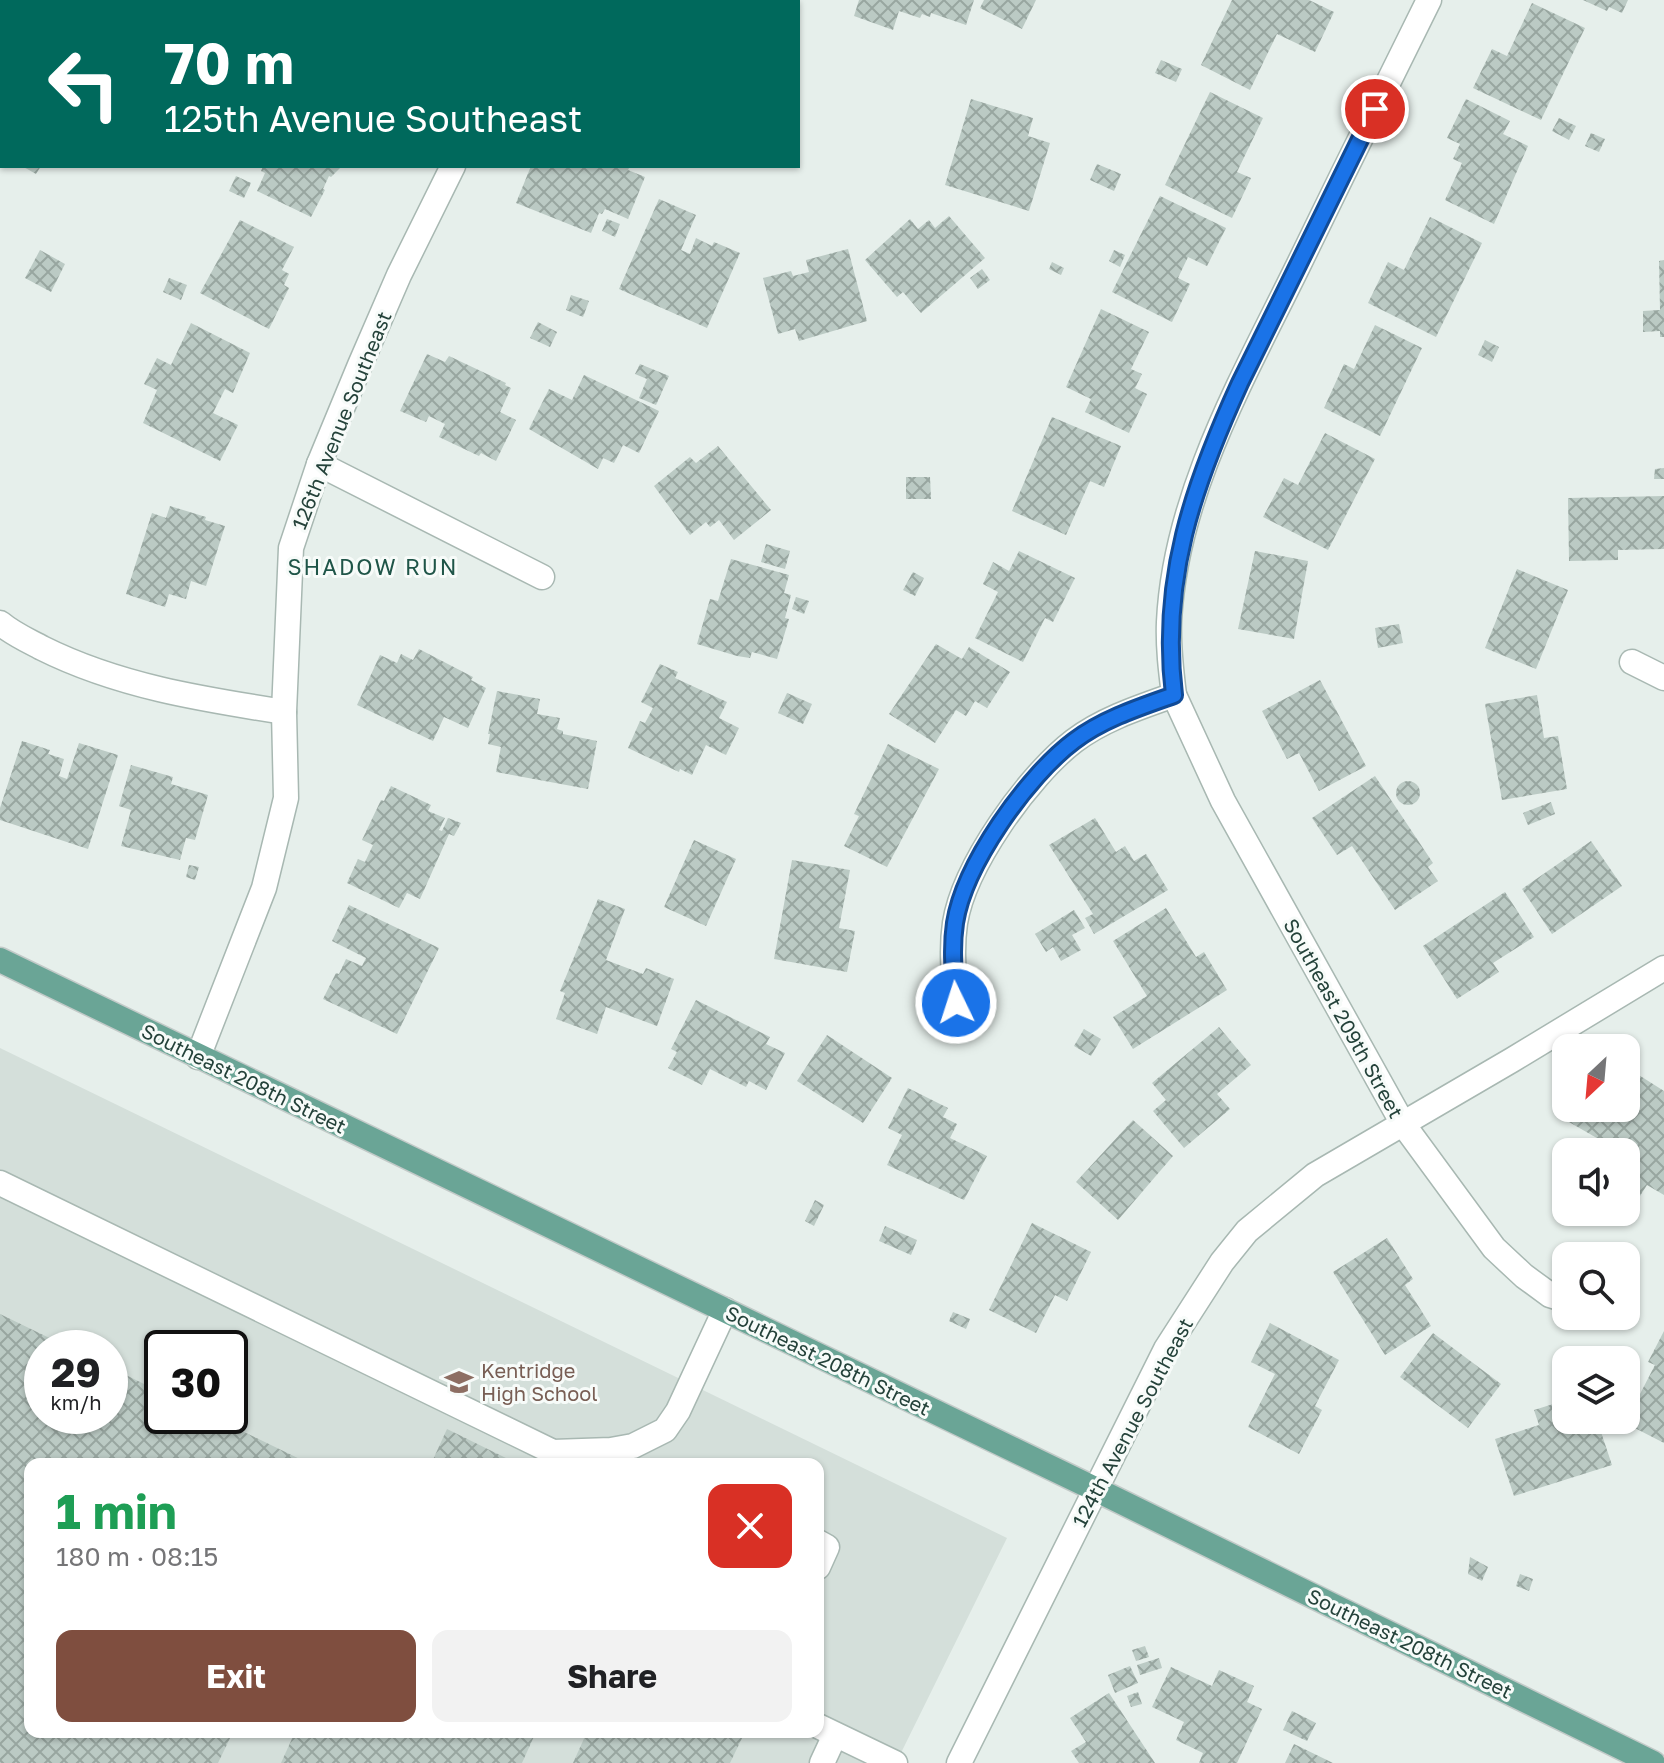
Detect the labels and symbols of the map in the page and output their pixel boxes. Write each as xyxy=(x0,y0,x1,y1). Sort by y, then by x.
pin xyxy=(1341,75,1409,143)
street label: 126th Avenue Southeast xyxy=(286,307,396,533)
district label: SHADOW RUN xyxy=(287,553,459,580)
street label: Southeast 209th Street xyxy=(1279,914,1409,1122)
position arrow xyxy=(914,961,998,1045)
street label: Southeast 208th Street xyxy=(138,1018,350,1138)
north arrow xyxy=(1552,1034,1640,1122)
street label: Southeast 208th Street xyxy=(722,1300,934,1420)
street label: 124th Avenue Southeast xyxy=(1067,1313,1197,1531)
speed limit sign: 30 xyxy=(144,1330,248,1434)
place label: Kentridge High School xyxy=(481,1358,598,1405)
school or university icon: Kentridge High School xyxy=(444,1367,474,1397)
street label: Southeast 208th Street xyxy=(1304,1583,1516,1703)

